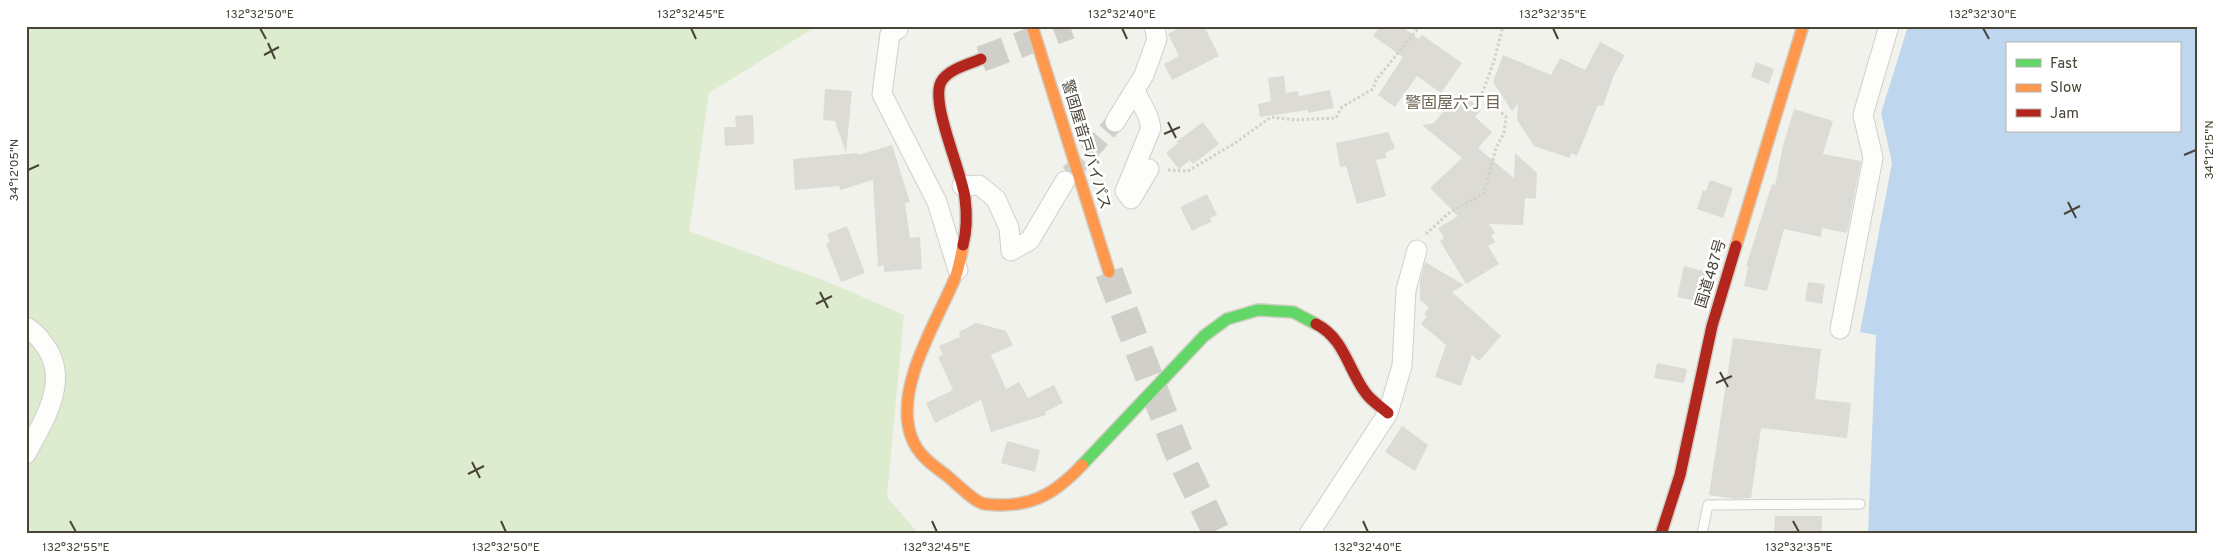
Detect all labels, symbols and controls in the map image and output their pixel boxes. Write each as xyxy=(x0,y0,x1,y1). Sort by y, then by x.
text: 132°32'50"E xyxy=(226,7,294,23)
text: 132°32'45"E xyxy=(657,7,725,23)
text: 132°32'40"E xyxy=(1088,7,1156,23)
text: 132°32'35"E xyxy=(1519,7,1587,23)
text: 132°32'30"E xyxy=(1949,7,2017,23)
legend xyxy=(2006,42,2180,132)
text: Fast xyxy=(2050,55,2078,74)
street label: 警固屋音戸バイパス xyxy=(1056,78,1114,212)
text: Slow xyxy=(2050,79,2082,98)
district label: 警固屋六丁目 xyxy=(1405,94,1501,114)
text: Jam xyxy=(2050,105,2079,124)
text: 34°12'15"N xyxy=(2202,120,2218,180)
text: 34°12'05"N xyxy=(7,139,23,201)
street label: 国道487号 xyxy=(1693,237,1731,311)
text: 132°32'55"E xyxy=(42,540,110,556)
text: 132°32'50"E xyxy=(472,540,540,556)
text: 132°32'45"E xyxy=(903,540,971,556)
text: 132°32'40"E xyxy=(1334,540,1402,556)
text: 132°32'35"E xyxy=(1765,540,1833,556)

